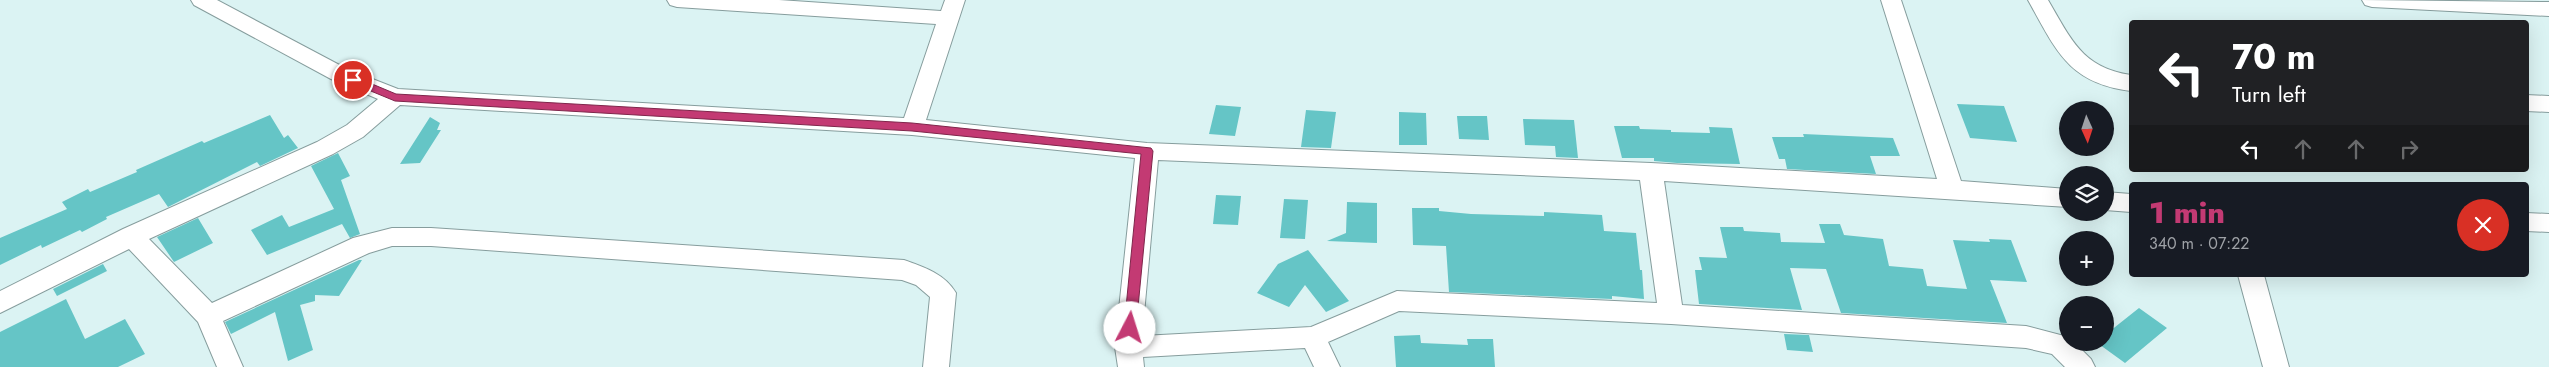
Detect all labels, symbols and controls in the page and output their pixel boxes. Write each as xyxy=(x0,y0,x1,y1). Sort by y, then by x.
text: 70 m xyxy=(2232,32,2315,82)
icon: left xyxy=(2149,40,2214,105)
pin xyxy=(332,59,374,101)
icon: arrive xyxy=(339,66,367,94)
text: Turn left xyxy=(2232,78,2306,110)
north arrow xyxy=(2059,101,2114,156)
map controls xyxy=(2059,101,2114,351)
icon: left xyxy=(2236,135,2264,163)
icon: ahead xyxy=(2289,135,2317,163)
icon: ahead xyxy=(2342,135,2370,163)
icon: right xyxy=(2395,135,2423,163)
button: layers xyxy=(2059,166,2114,221)
text: 1 min xyxy=(2149,191,2225,234)
button: close xyxy=(2457,199,2509,251)
button: + xyxy=(2059,231,2114,286)
text: 340 m · 07:22 xyxy=(2149,232,2249,255)
button: − xyxy=(2059,296,2114,351)
position arrow xyxy=(1103,301,1155,353)

